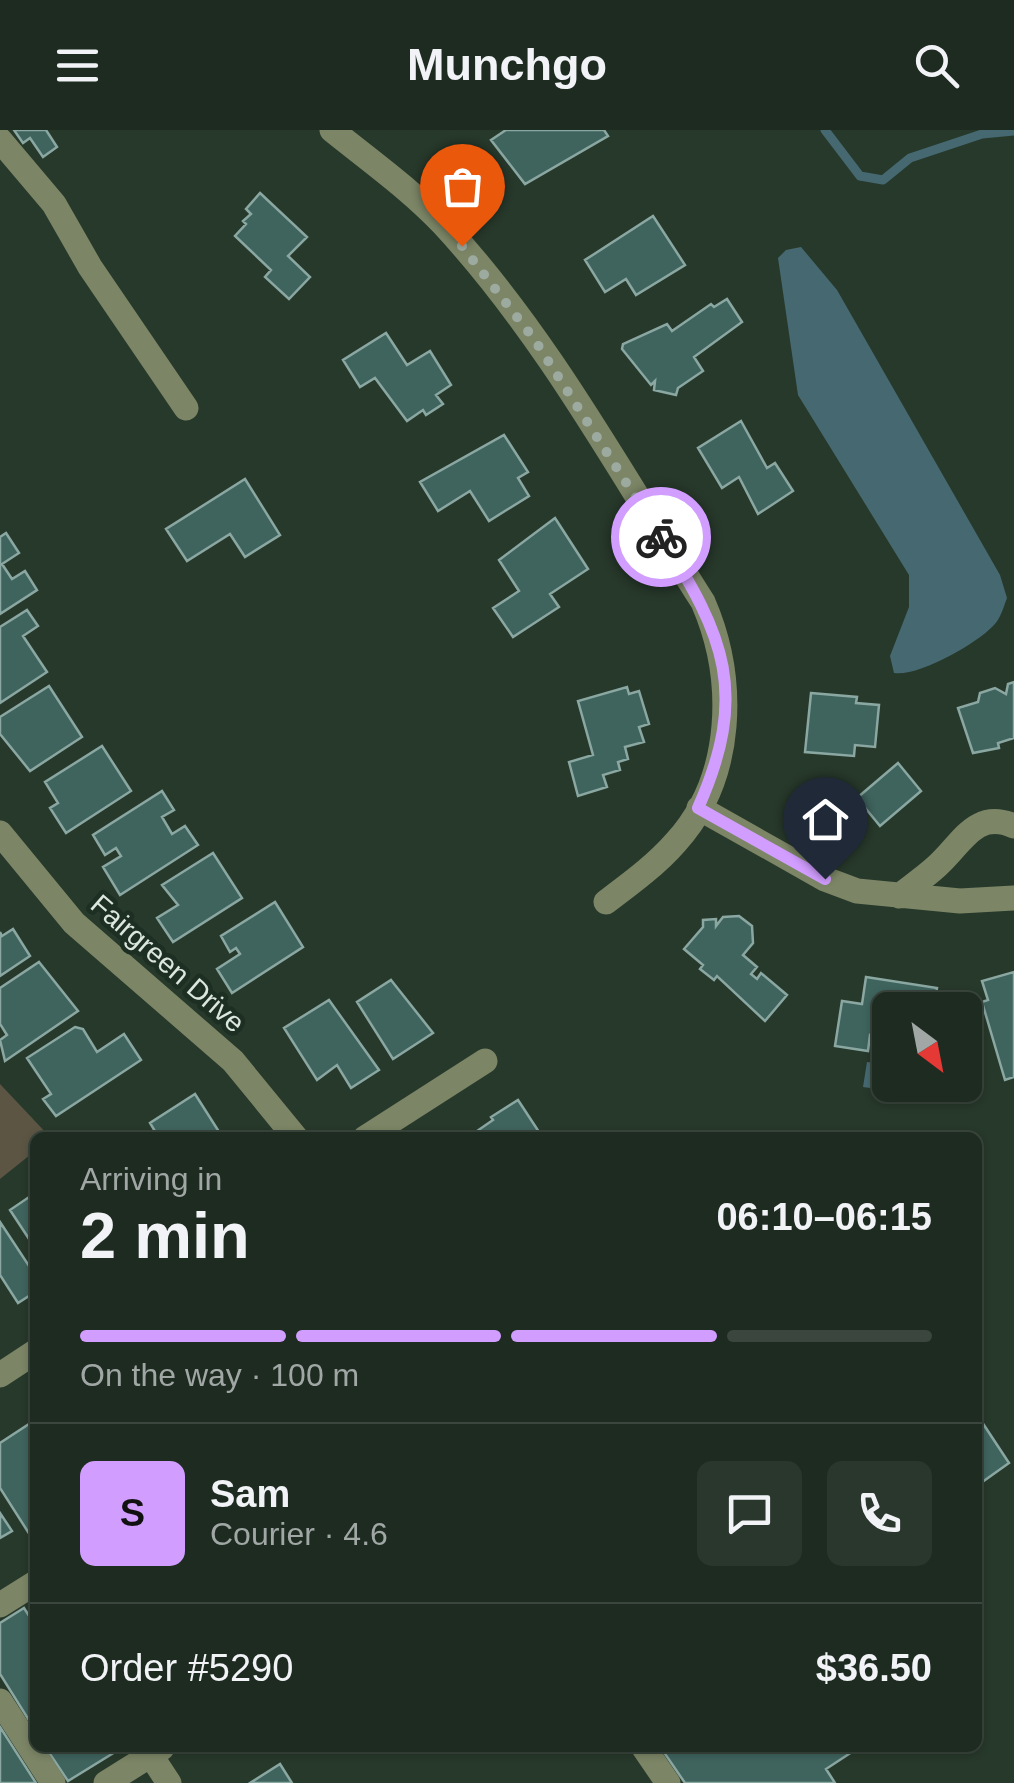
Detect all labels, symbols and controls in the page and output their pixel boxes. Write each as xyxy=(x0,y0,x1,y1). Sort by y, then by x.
icon: menu xyxy=(50,38,105,93)
icon: search xyxy=(909,38,964,93)
text: Munchgo xyxy=(407,39,607,90)
pin xyxy=(420,144,505,247)
icon: bag xyxy=(435,159,490,214)
courier xyxy=(611,487,711,587)
icon: bike xyxy=(634,510,689,565)
pin xyxy=(783,777,868,880)
icon: home xyxy=(798,792,853,847)
street label: Fairgreen Drive xyxy=(85,888,251,1038)
north arrow xyxy=(872,992,982,1102)
map controls xyxy=(872,992,982,1102)
text: Arriving in xyxy=(80,1161,222,1197)
text: 06:10–06:15 xyxy=(716,1196,932,1238)
text: 2 min xyxy=(80,1199,250,1272)
text: On the way · 100 m xyxy=(80,1357,359,1393)
button: chat xyxy=(697,1461,802,1566)
button: phone xyxy=(827,1461,932,1566)
text: Sam xyxy=(210,1473,290,1515)
text: S xyxy=(120,1492,145,1534)
text: Courier · 4.6 xyxy=(210,1516,388,1552)
text: Order #5290 xyxy=(80,1647,293,1689)
text: $36.50 xyxy=(816,1647,932,1689)

